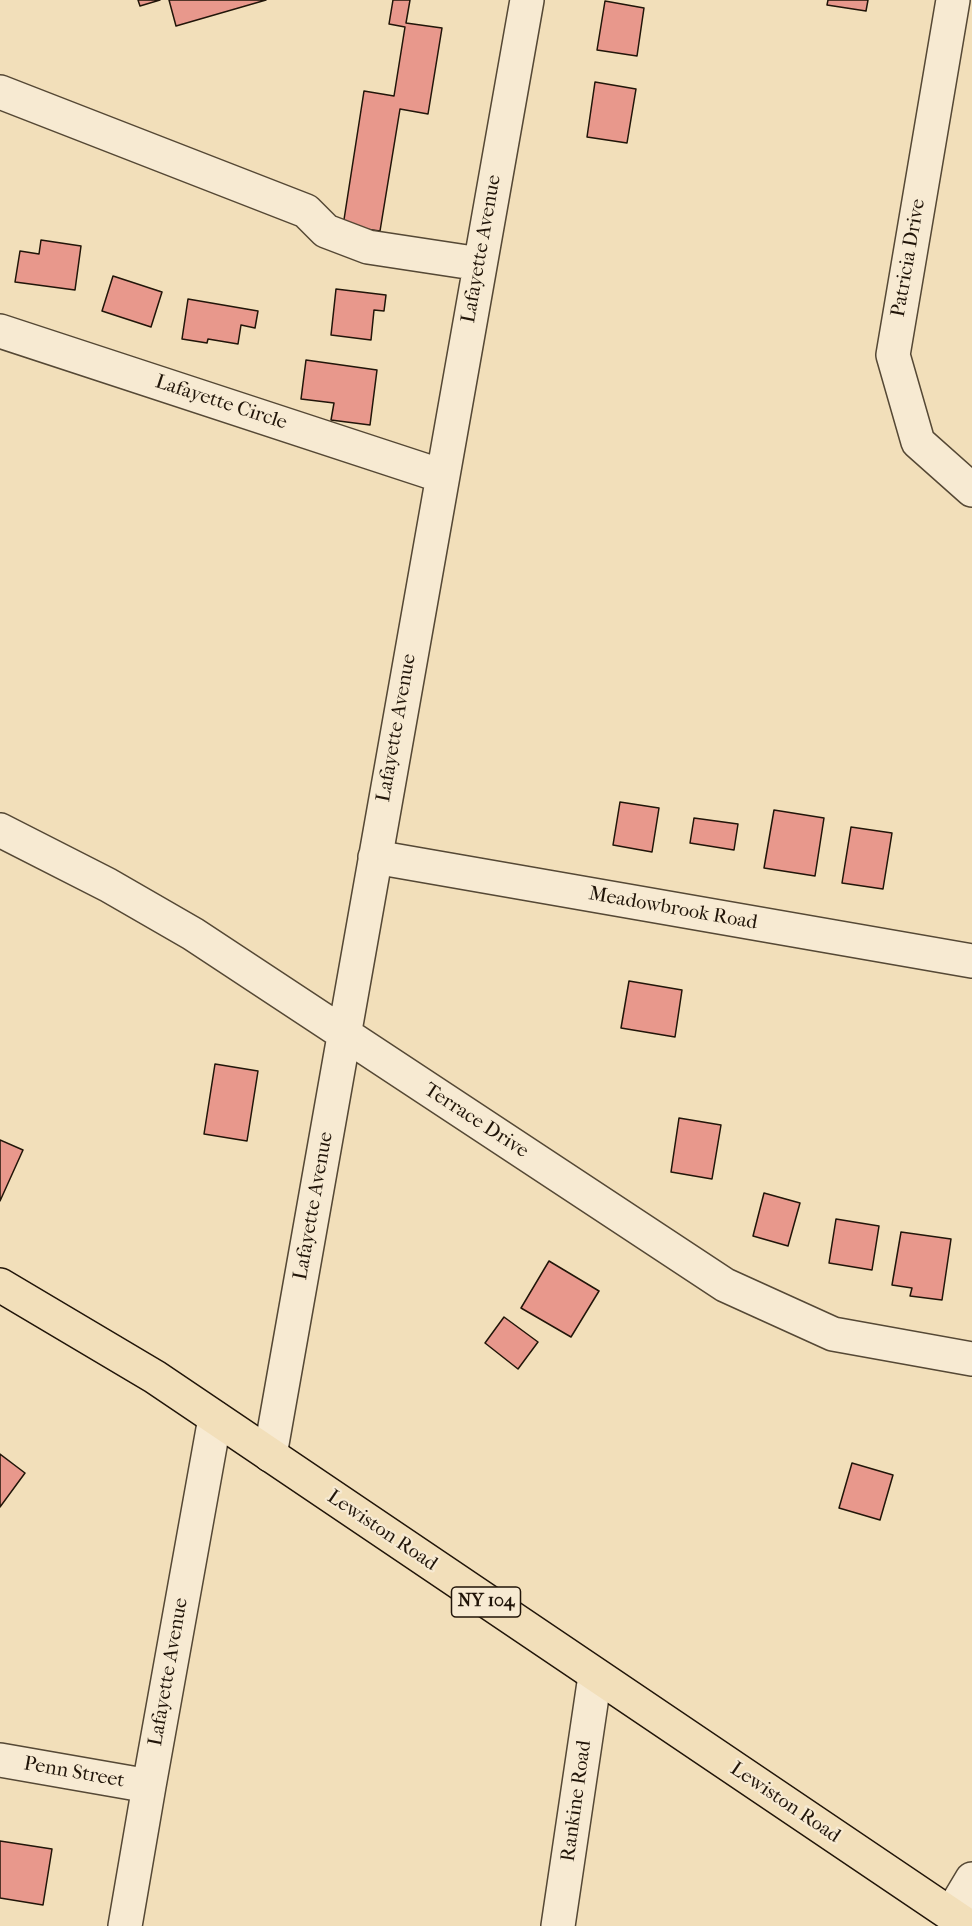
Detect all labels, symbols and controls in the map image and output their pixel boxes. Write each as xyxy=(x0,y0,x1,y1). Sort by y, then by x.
street label: Lafayette Avenue xyxy=(457,173,507,325)
street label: Patricia Drive xyxy=(887,197,931,319)
street label: Lafayette Circle xyxy=(152,370,290,436)
street label: Lafayette Avenue xyxy=(372,652,422,804)
street label: Meadowbrook Road xyxy=(587,882,759,936)
street label: Terrace Drive xyxy=(419,1078,533,1164)
street label: Lafayette Avenue xyxy=(289,1130,339,1282)
street label: Lewiston Road xyxy=(322,1485,442,1577)
road number: NY 104 xyxy=(452,1587,520,1617)
street label: Lafayette Avenue xyxy=(144,1596,194,1748)
street label: Rankine Road xyxy=(557,1739,597,1863)
street label: Penn Street xyxy=(22,1752,126,1794)
street label: Lewiston Road xyxy=(725,1757,845,1849)

